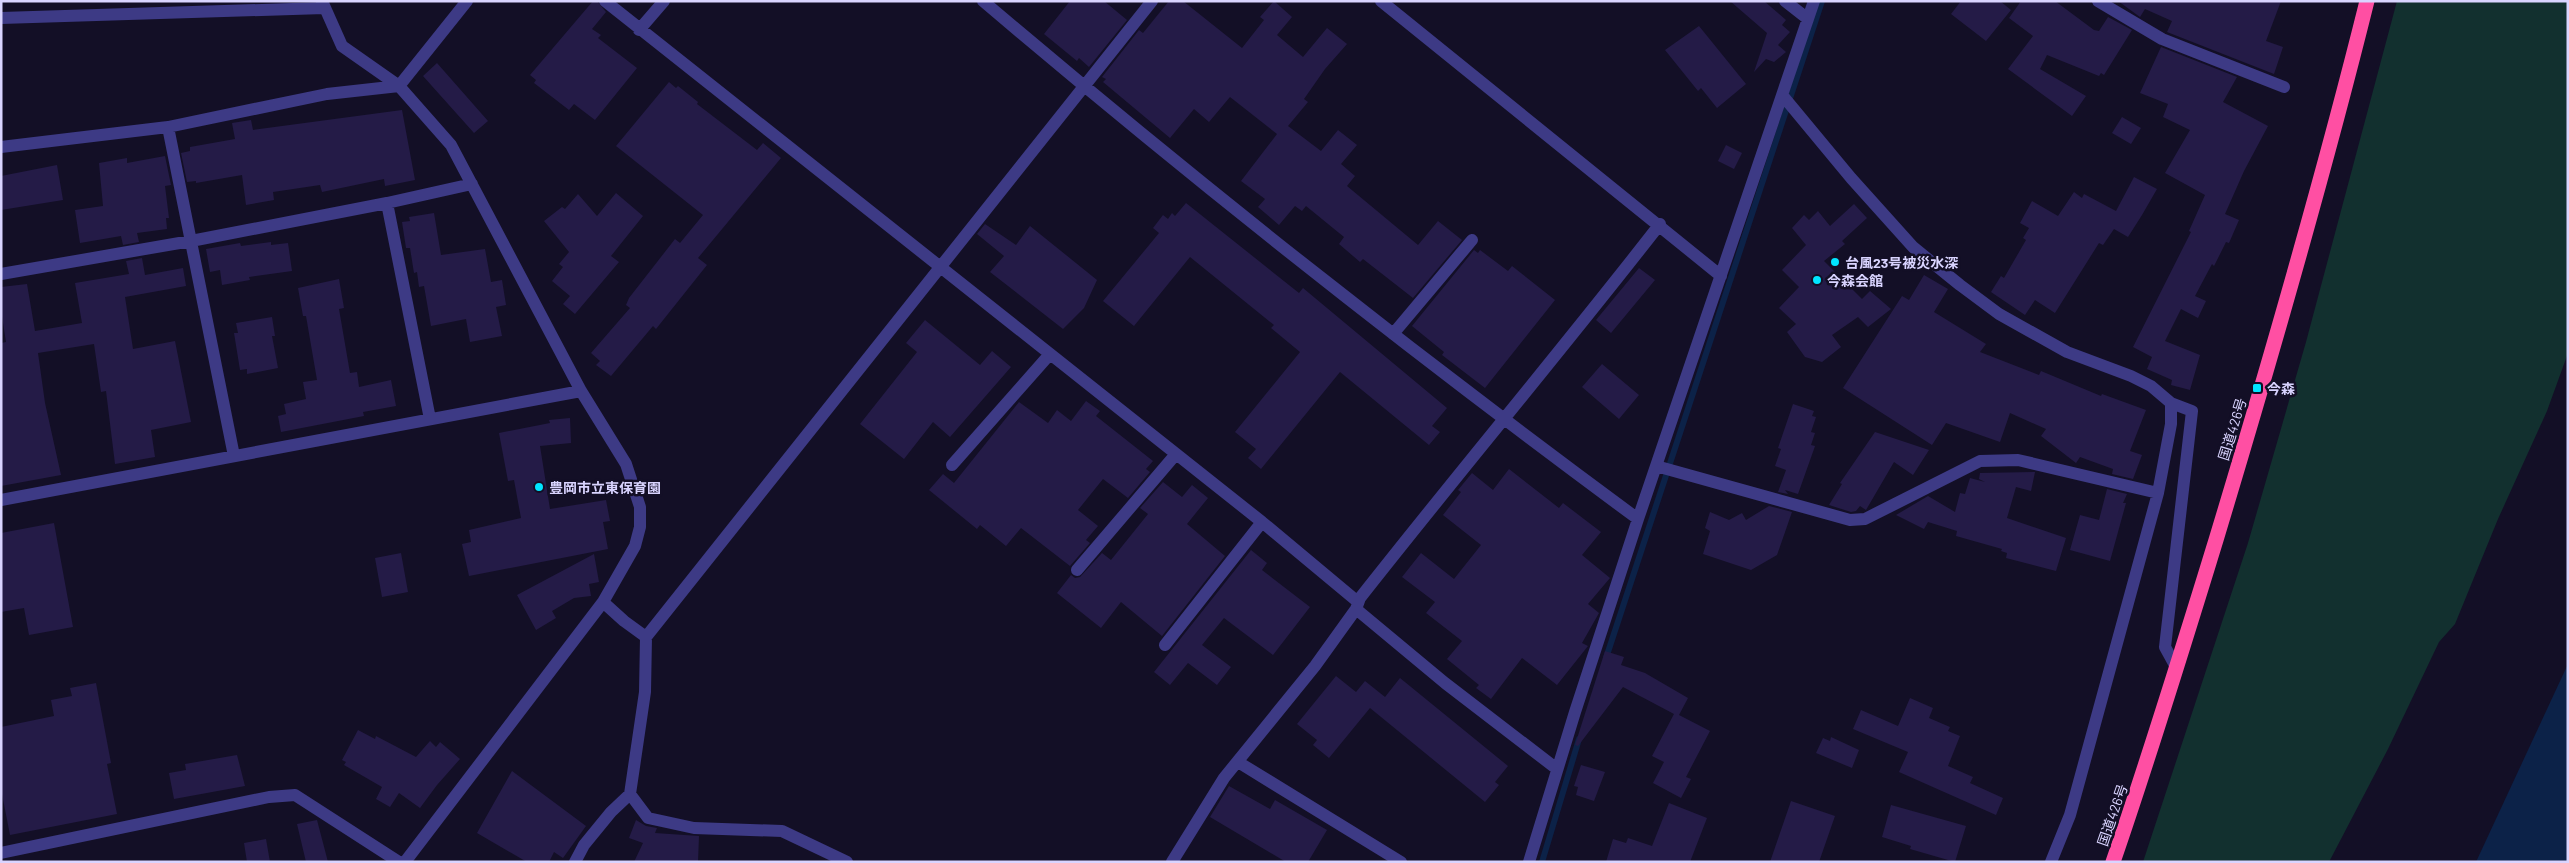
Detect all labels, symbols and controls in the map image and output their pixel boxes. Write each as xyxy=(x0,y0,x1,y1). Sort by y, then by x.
place label: 台風23号被災水深 xyxy=(1845,254,1958,271)
marker: 台風23号被災水深 xyxy=(1829,256,1841,268)
place label: 今森会館 xyxy=(1827,272,1883,289)
marker: 今森会館 xyxy=(1811,274,1823,286)
place label: 今森 xyxy=(2267,380,2295,397)
marker: 今森 xyxy=(2251,382,2263,394)
street label: 国道426号 xyxy=(2214,396,2250,462)
place label: 豊岡市立東保育園 xyxy=(549,479,661,496)
marker: 豊岡市立東保育園 xyxy=(533,481,545,493)
street label: 国道426号 xyxy=(2093,782,2131,848)

